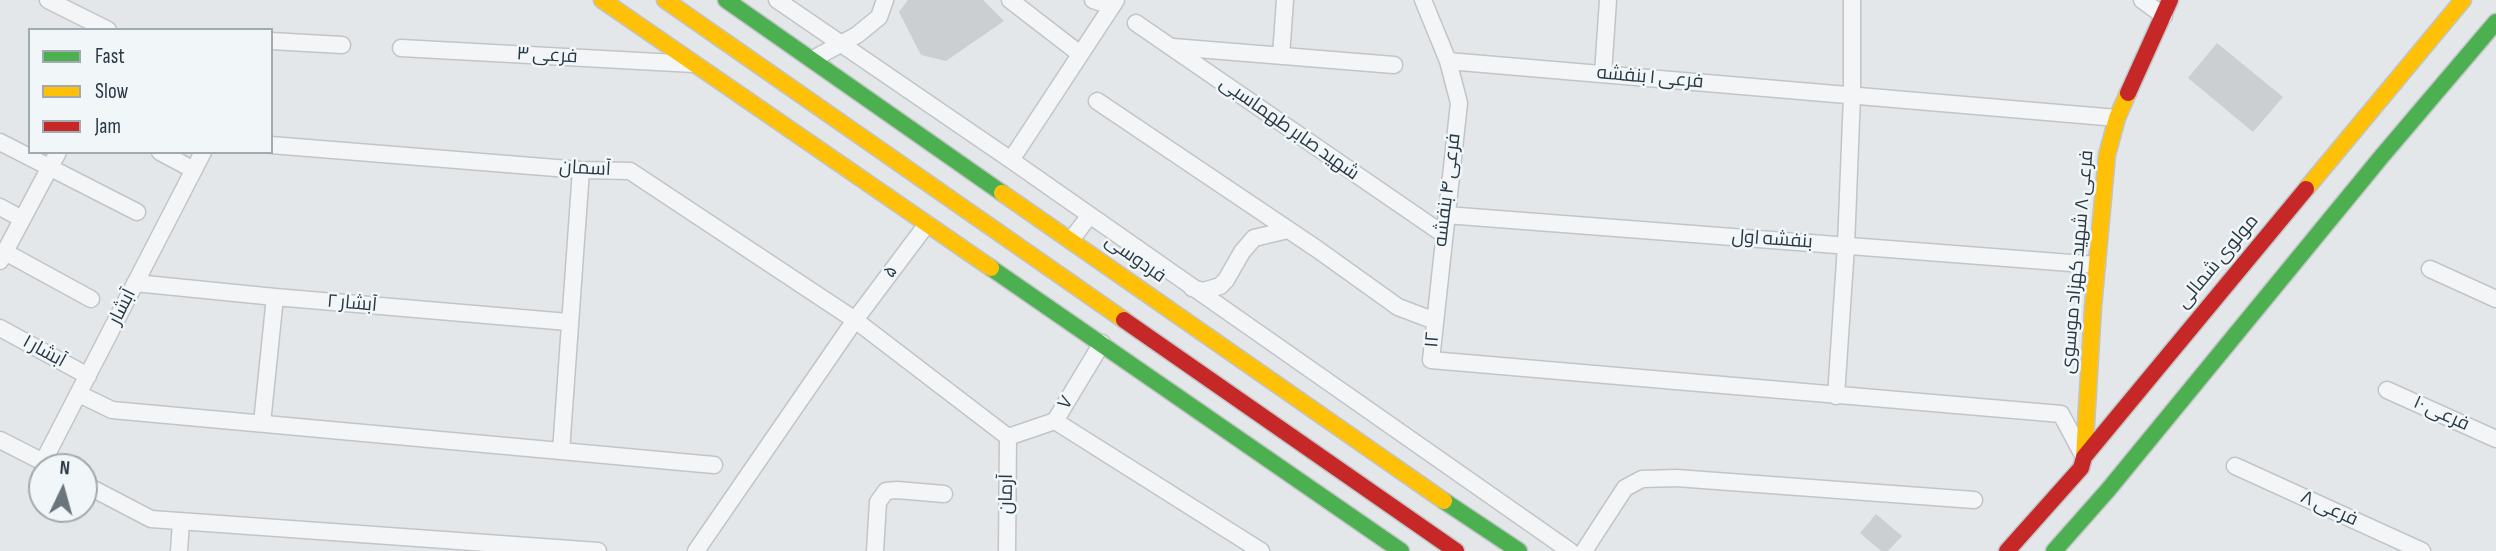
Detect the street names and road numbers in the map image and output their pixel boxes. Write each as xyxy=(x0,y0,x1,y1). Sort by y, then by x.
street label: فرعی ۳ xyxy=(516,43,578,69)
street label: فرعی ۱ بنفشه xyxy=(1596,62,1704,94)
street label: شهید صابر طهماسبی xyxy=(1215,72,1363,186)
street label: فرعی ۴ بنفشه xyxy=(1430,132,1466,248)
street label: فرعی ۸ شهید کهزاد موسوی xyxy=(2057,149,2099,375)
street label: آسمان xyxy=(558,156,612,182)
street label: مولوی شمالی xyxy=(2172,210,2264,314)
street label: بنفشه اول xyxy=(1731,226,1813,254)
street label: فردوسی xyxy=(1100,230,1170,288)
street label: ۵ xyxy=(879,261,903,283)
street label: آبشار xyxy=(104,285,142,329)
street label: آبشار ۲ xyxy=(326,290,378,318)
street label: آبشار ۱ xyxy=(18,331,70,373)
street label: ۱۲ xyxy=(1421,331,1445,349)
street label: ۷ xyxy=(1053,392,1079,414)
street label: فرعی ۱۰ xyxy=(2409,392,2473,436)
street label: آرمان xyxy=(995,474,1019,514)
street label: فرعی ۸ xyxy=(2297,486,2361,532)

